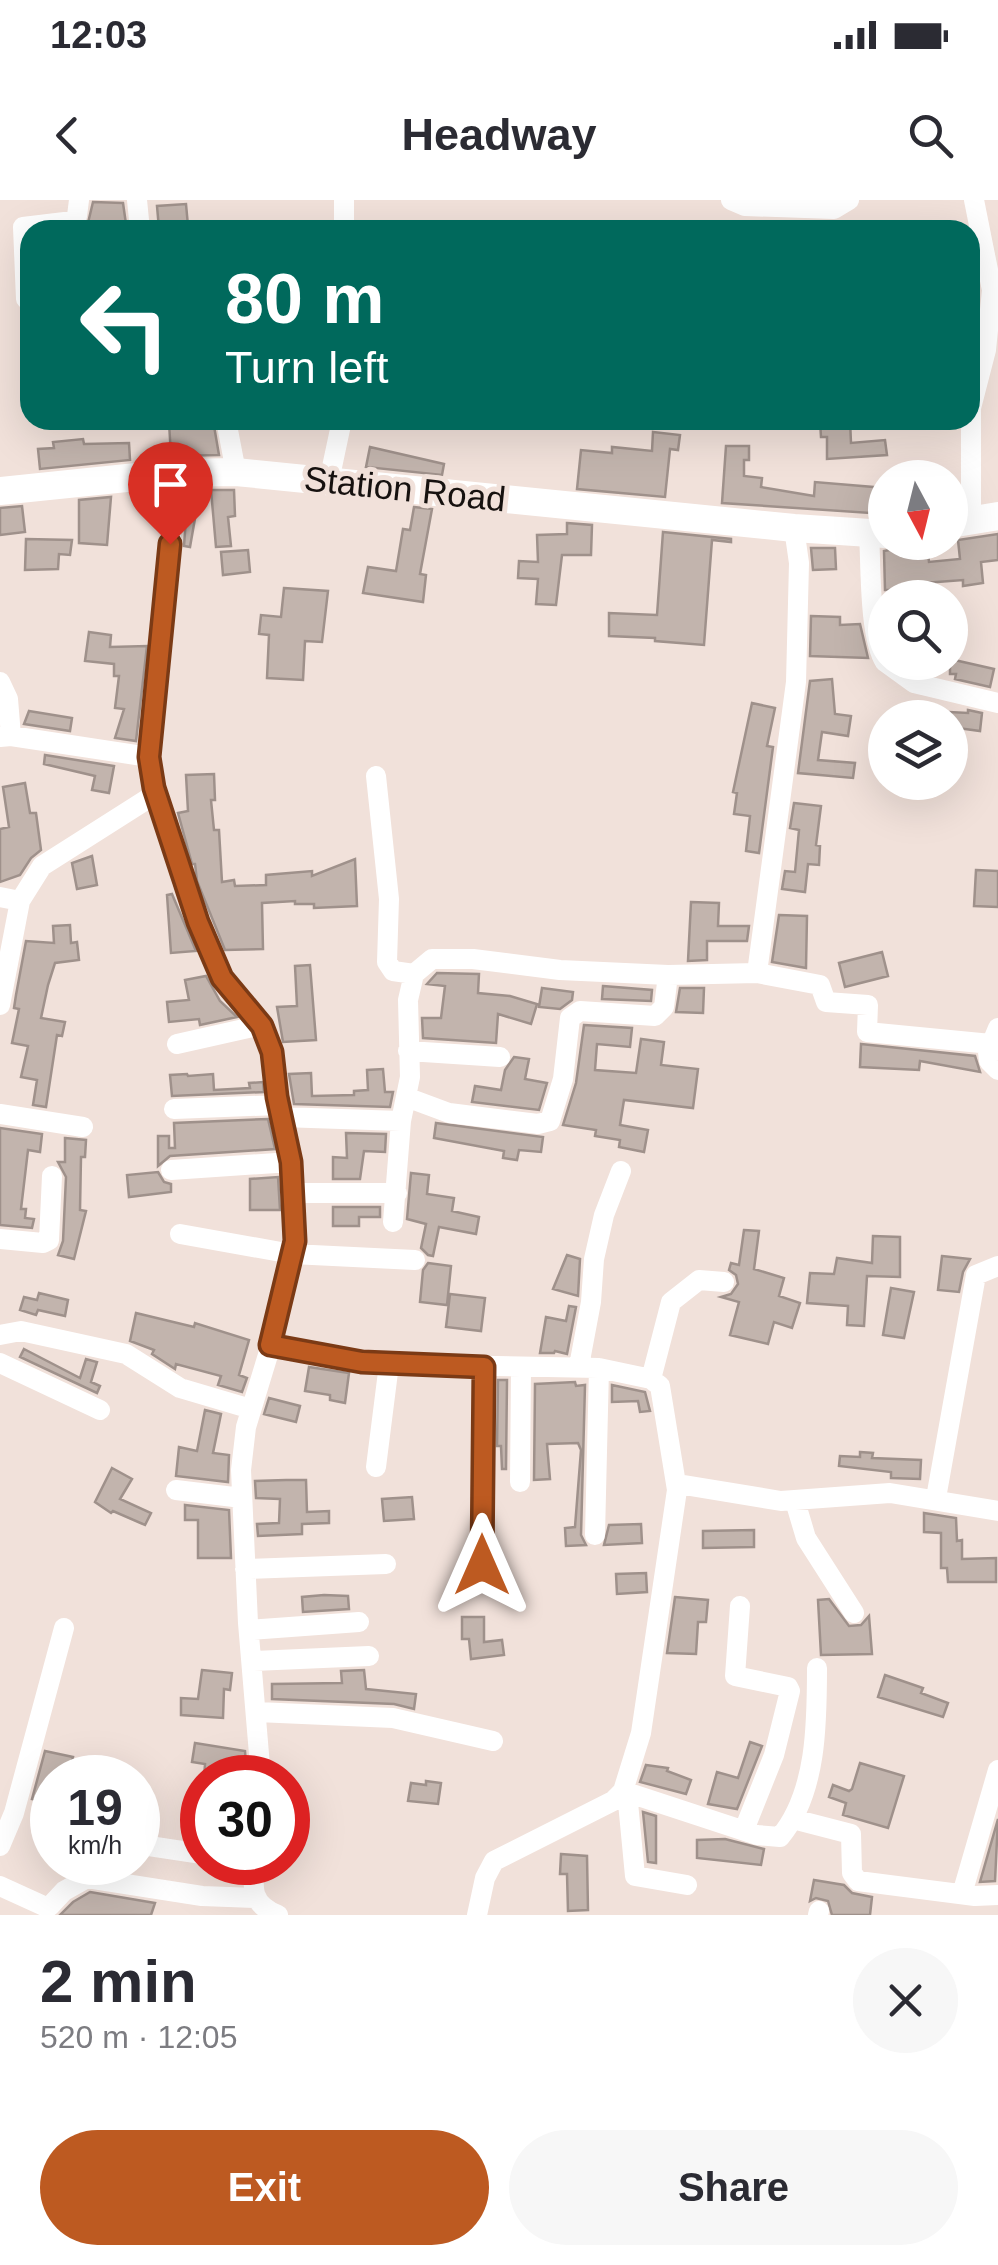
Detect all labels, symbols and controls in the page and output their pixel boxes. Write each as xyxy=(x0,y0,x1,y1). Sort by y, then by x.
text: 12:03 xyxy=(50,14,147,56)
icon: back xyxy=(40,108,95,163)
icon: search xyxy=(903,108,958,163)
text: Headway xyxy=(401,109,597,160)
icon: left xyxy=(60,260,190,390)
text: 80 m xyxy=(225,260,385,338)
text: Turn left xyxy=(225,342,388,393)
pin xyxy=(128,442,213,545)
icon: arrive xyxy=(143,457,198,512)
street label: Station Road xyxy=(302,459,508,518)
north arrow xyxy=(868,460,968,560)
map controls xyxy=(868,460,968,800)
button: search xyxy=(868,580,968,680)
button: layers xyxy=(868,700,968,800)
position arrow xyxy=(430,1513,534,1617)
speed limit sign: 30 xyxy=(180,1755,310,1885)
text: 19 xyxy=(67,1780,123,1836)
text: km/h xyxy=(68,1831,122,1859)
text: 2 min xyxy=(40,1948,197,2015)
button: close xyxy=(853,1948,958,2053)
text: 520 m · 12:05 xyxy=(40,2019,237,2055)
button: Exit xyxy=(40,2130,489,2245)
button: Share xyxy=(509,2130,958,2245)

